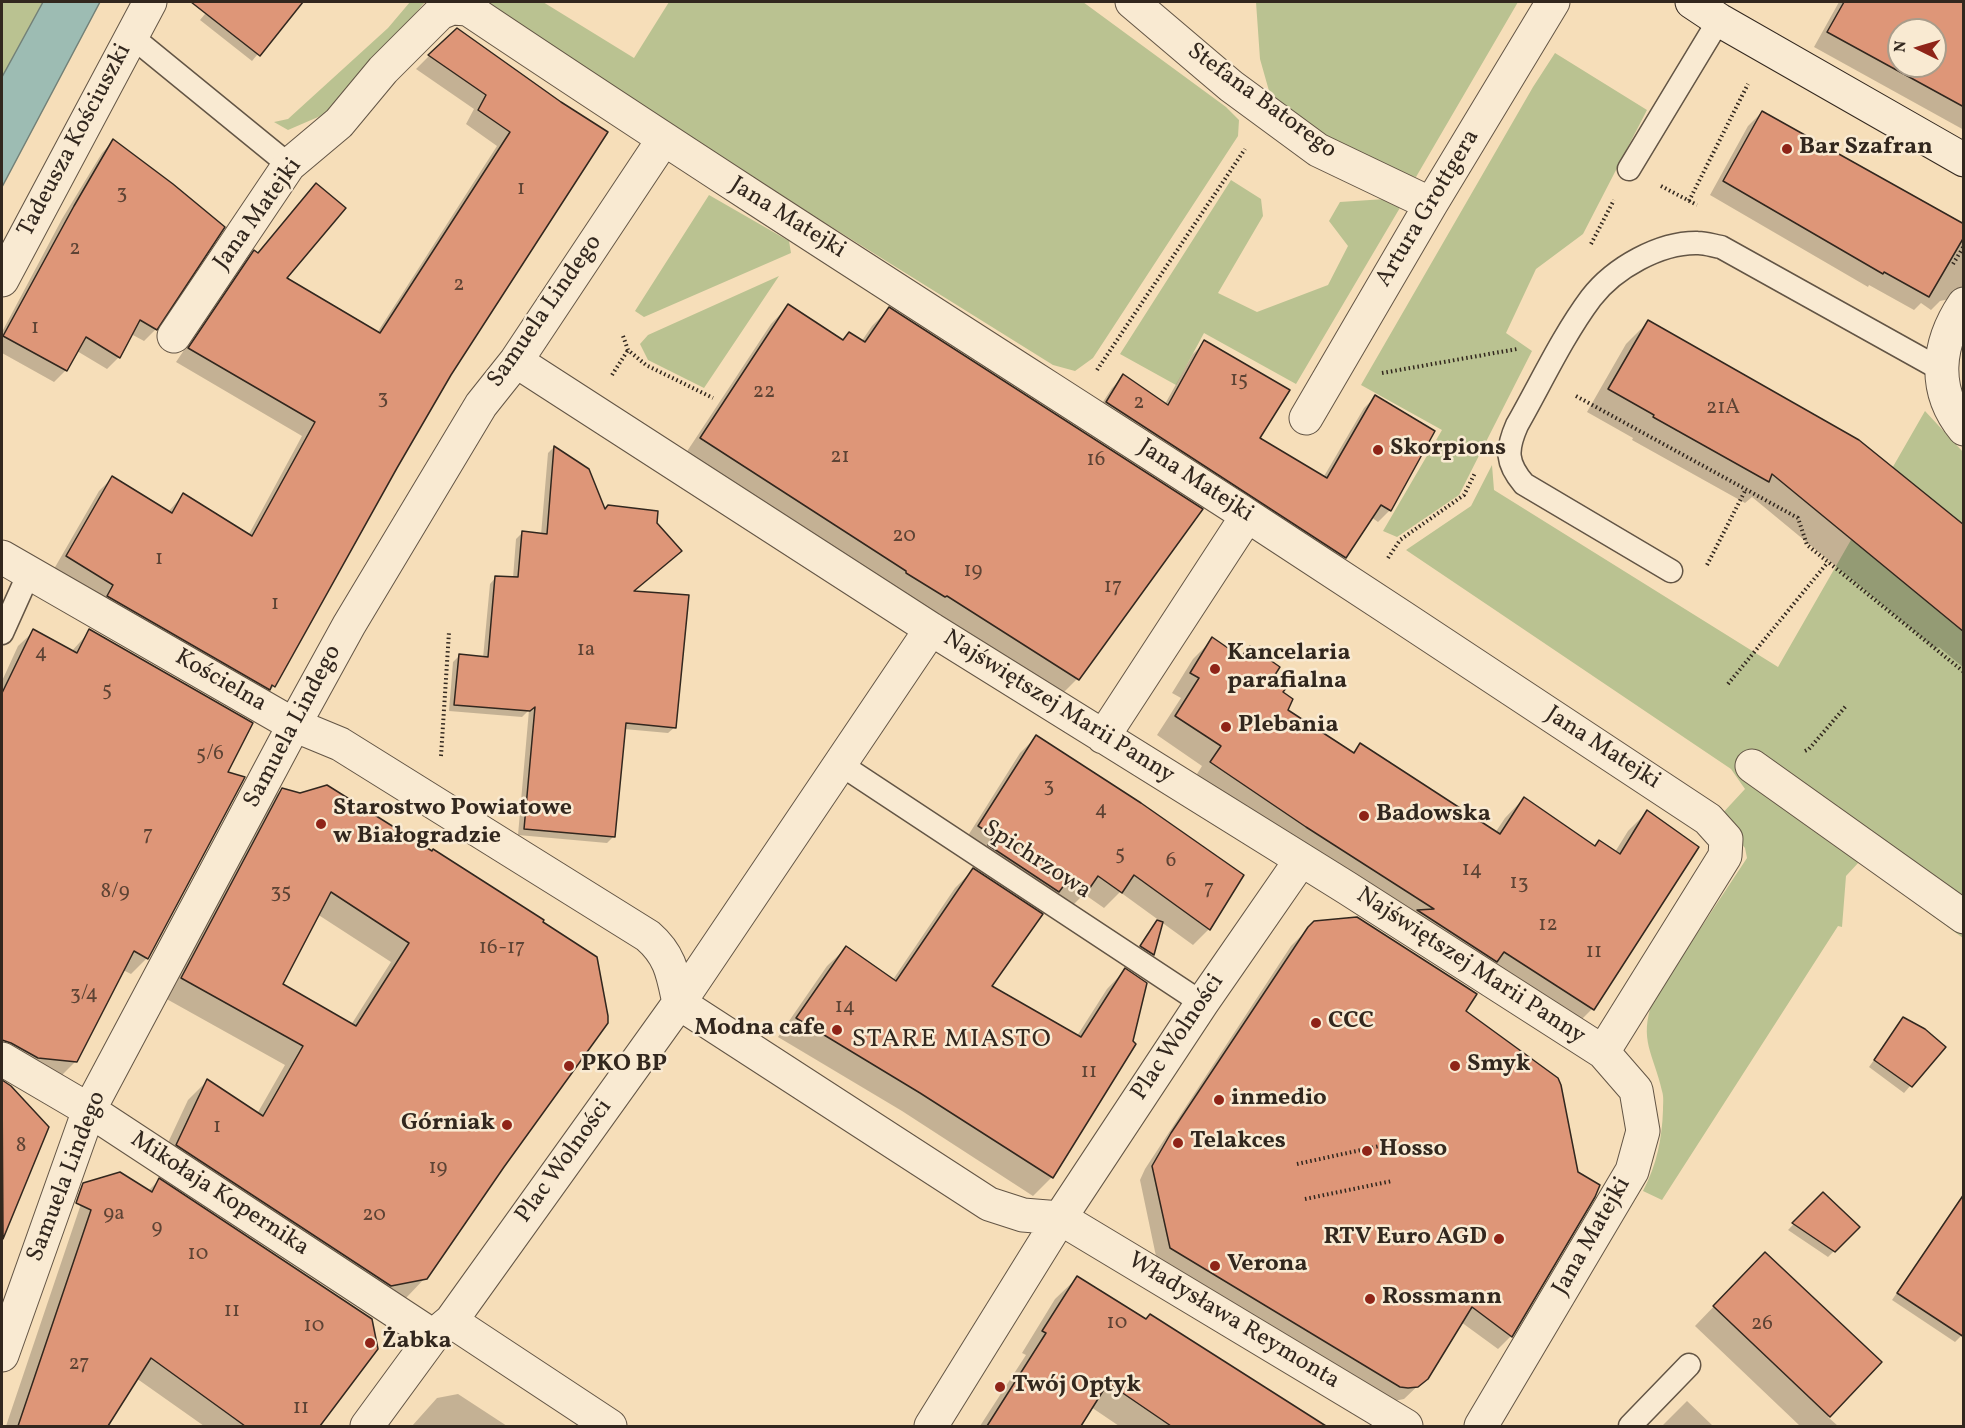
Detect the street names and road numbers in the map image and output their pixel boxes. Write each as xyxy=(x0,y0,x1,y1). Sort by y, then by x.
street label: Stefana Batorego xyxy=(1181,38,1341,166)
street label: Tadeusza Kościuszki xyxy=(13,40,139,242)
street label: Artura Grottgera xyxy=(1371,125,1487,293)
street label: Jana Matejki xyxy=(209,153,309,277)
street label: Jana Matejki xyxy=(724,172,850,266)
street label: Samuela Lindego xyxy=(483,230,609,394)
street label: Jana Matejki xyxy=(1132,434,1258,530)
street label: Najświętszej Marii Panny xyxy=(937,625,1179,791)
street label: Samuela Lindego xyxy=(239,641,349,813)
street label: Kościelna xyxy=(169,644,271,720)
street label: Jana Matejki xyxy=(1539,701,1665,797)
street label: Spichrzowa xyxy=(976,815,1096,907)
street label: Najświętszej Marii Panny xyxy=(1350,882,1590,1052)
street label: Plac Wolności xyxy=(1126,970,1232,1106)
street label: Samuela Lindego xyxy=(22,1088,114,1266)
street label: Plac Wolności xyxy=(511,1095,619,1229)
street label: Mikołaja Kopernika xyxy=(124,1126,314,1264)
street label: Jana Matejki xyxy=(1548,1173,1638,1301)
street label: Władysława Reymonta xyxy=(1122,1247,1344,1397)

